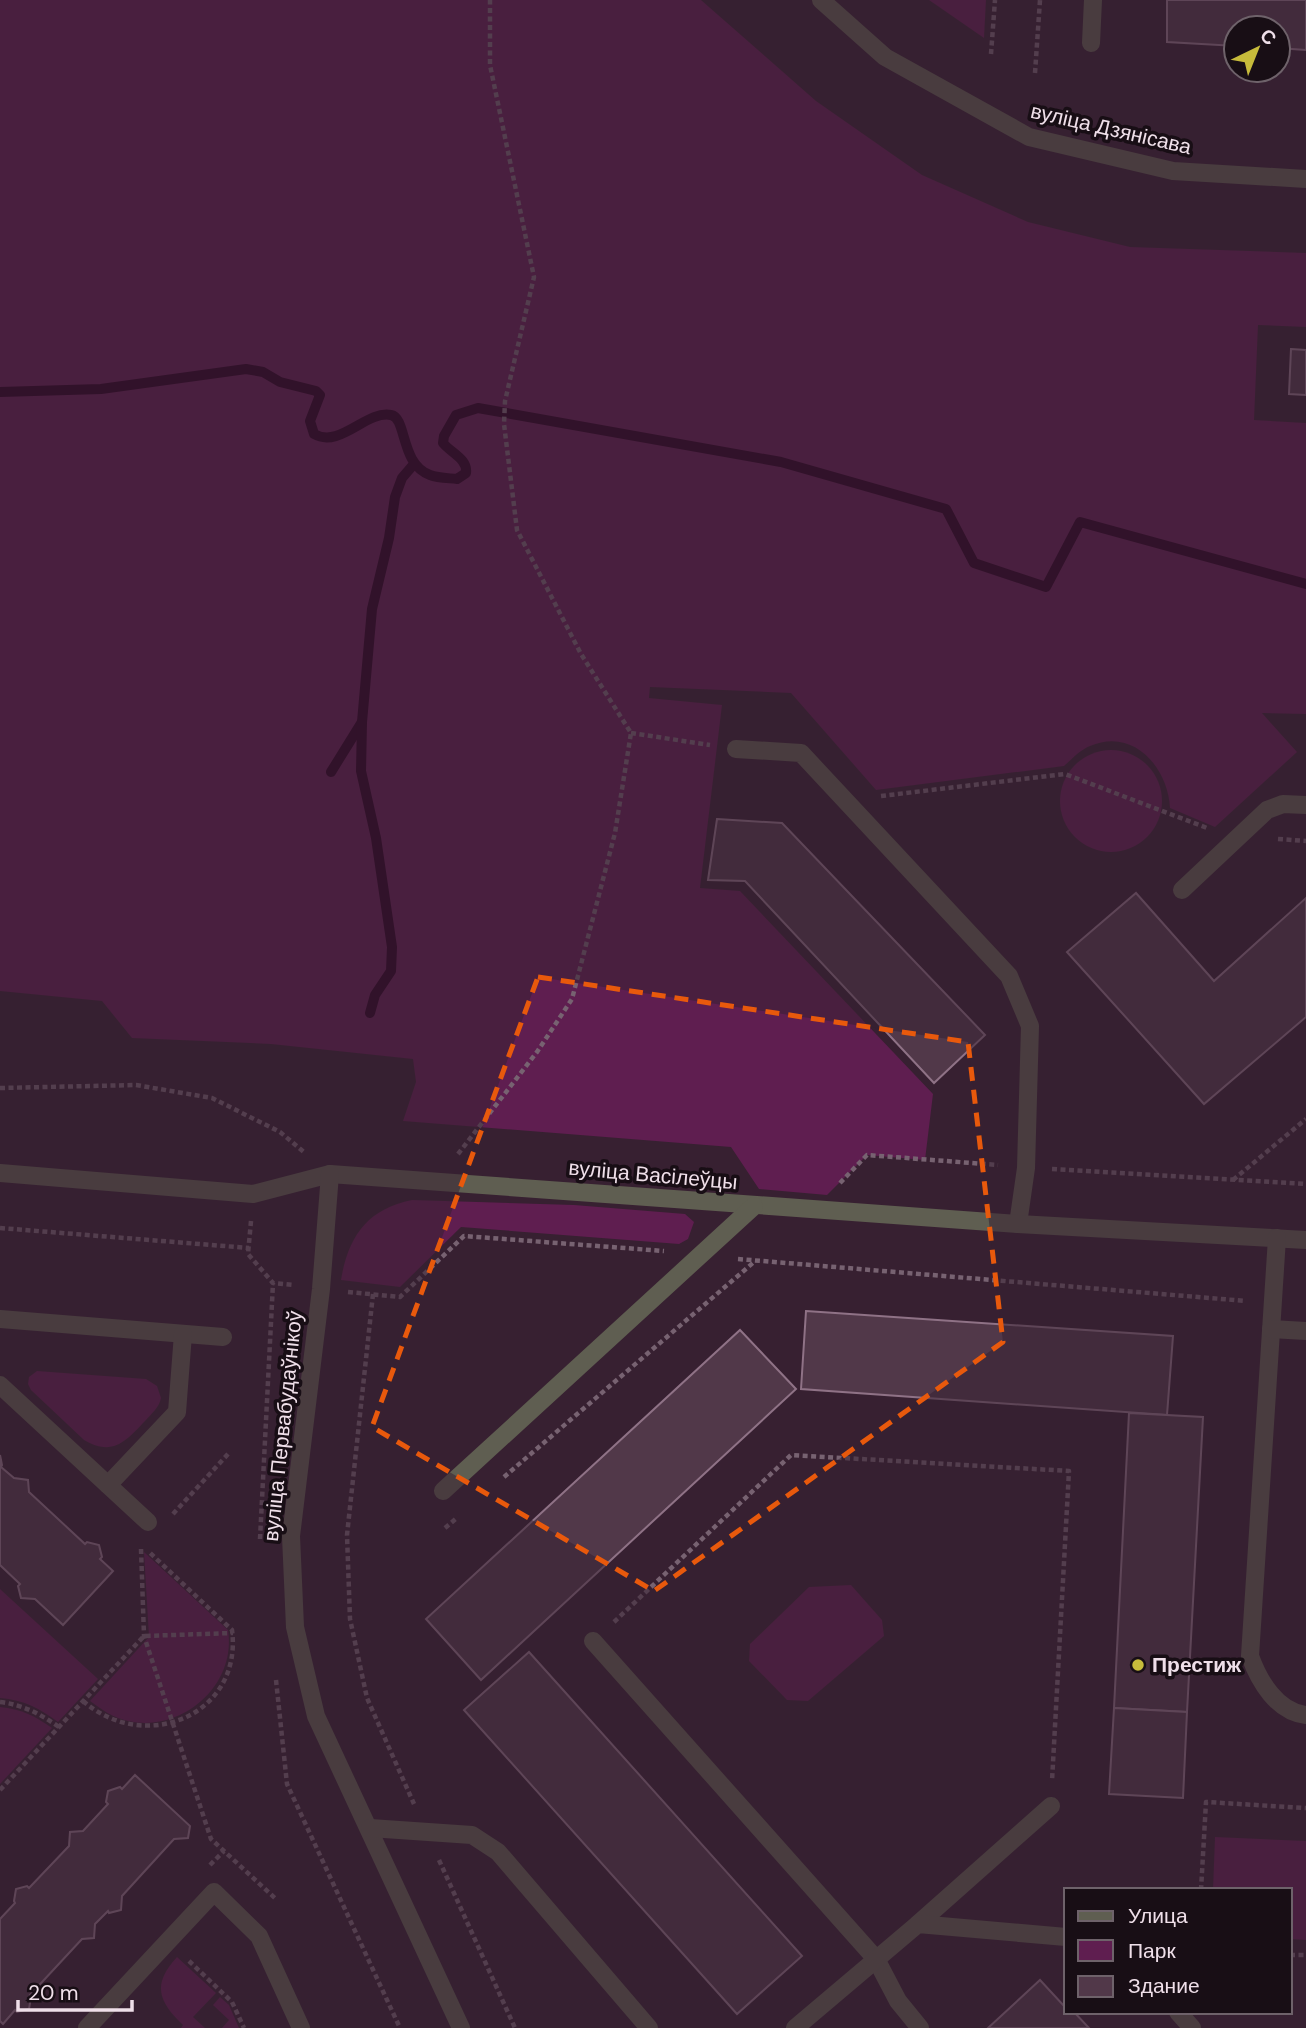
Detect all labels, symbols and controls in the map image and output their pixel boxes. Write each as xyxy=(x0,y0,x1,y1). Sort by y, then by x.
north arrow xyxy=(1222,14,1292,84)
text: С xyxy=(1255,23,1282,51)
street label: вуліца Дзянісава xyxy=(1028,97,1194,161)
street label: вуліца Васілеўцы xyxy=(567,1154,739,1196)
street label: вуліца Первабудаўнікоў xyxy=(257,1309,309,1543)
place label: Престиж xyxy=(1152,1651,1242,1679)
marker: Престиж xyxy=(1130,1657,1146,1673)
legend xyxy=(1064,1888,1292,2014)
text: Улица xyxy=(1128,1902,1188,1930)
text: Парк xyxy=(1128,1937,1176,1965)
scale bar xyxy=(18,1968,131,2012)
text: Здание xyxy=(1128,1972,1200,2000)
text: 20 m xyxy=(28,1979,79,2007)

